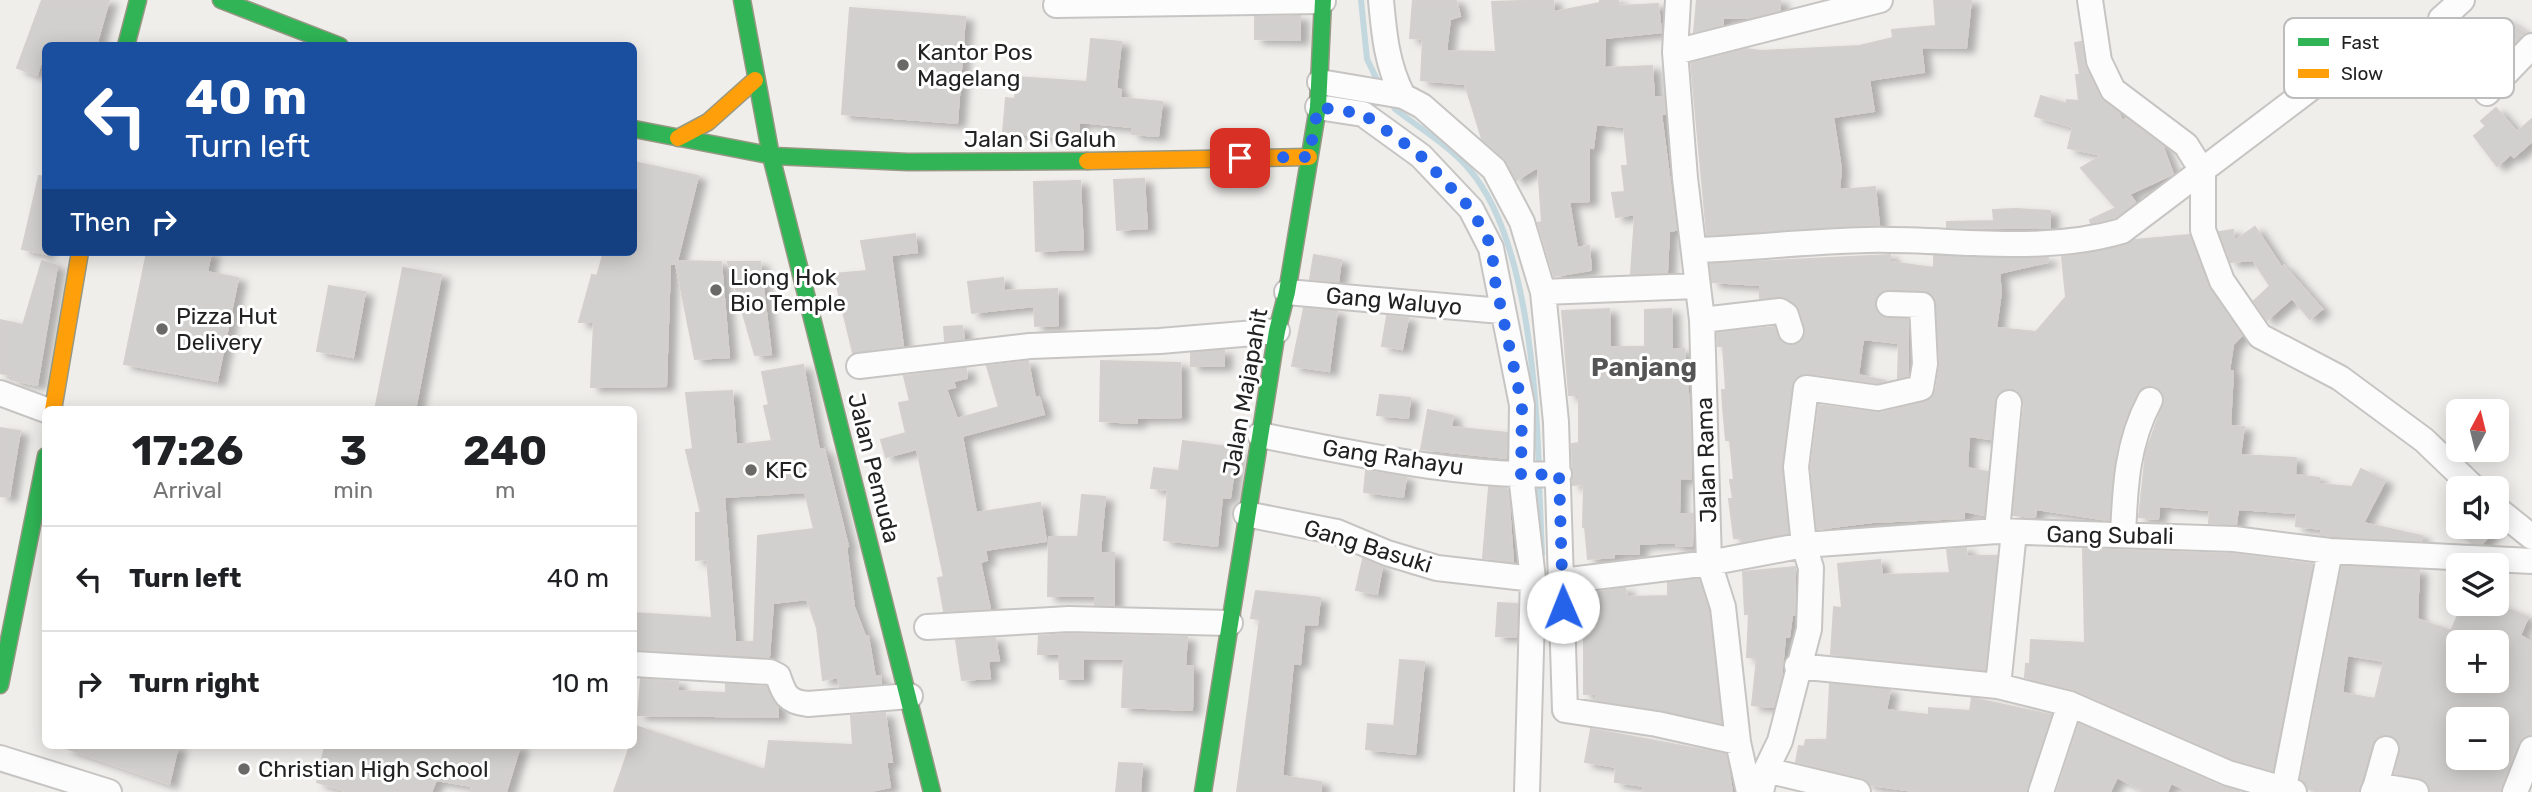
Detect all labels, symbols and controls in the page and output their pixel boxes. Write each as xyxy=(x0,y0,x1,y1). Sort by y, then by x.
legend xyxy=(2284,18,2514,98)
text: Fast xyxy=(2341,31,2380,54)
place label: Kantor Pos Magelang xyxy=(917,38,1033,92)
marker: Kantor Pos Magelang xyxy=(895,57,911,73)
text: Slow xyxy=(2341,62,2383,85)
text: 40 m xyxy=(185,68,307,126)
icon: left xyxy=(70,70,161,161)
street label: Jalan Si Galuh xyxy=(964,125,1116,153)
text: Turn left xyxy=(185,127,310,165)
pin xyxy=(1210,128,1270,188)
icon: arrive xyxy=(1221,139,1259,177)
icon: right xyxy=(145,203,183,241)
text: Then xyxy=(70,207,131,238)
place label: Liong Hok Bio Temple xyxy=(730,263,846,317)
street label: Gang Waluyo xyxy=(1325,281,1463,321)
marker: Liong Hok Bio Temple xyxy=(708,282,724,298)
place label: Pizza Hut Delivery xyxy=(176,302,277,356)
street label: Jalan Majapahit xyxy=(1216,306,1274,478)
marker: Pizza Hut Delivery xyxy=(154,321,170,337)
district label: Panjang xyxy=(1591,352,1697,383)
street label: Jalan Pemuda xyxy=(842,390,906,546)
street label: Jalan Rama xyxy=(1690,397,1722,523)
north arrow xyxy=(2446,399,2510,462)
map controls xyxy=(2446,399,2509,770)
text: 17:26 xyxy=(132,426,244,476)
text: 3 xyxy=(339,426,367,476)
text: 240 xyxy=(463,426,547,476)
street label: Gang Rahayu xyxy=(1321,433,1465,481)
place label: KFC xyxy=(765,456,807,484)
marker: KFC xyxy=(743,462,759,478)
text: Arrival xyxy=(153,476,222,504)
text: min xyxy=(333,476,373,504)
text: m xyxy=(495,476,515,504)
button: sound xyxy=(2446,476,2509,539)
street label: Gang Basuki xyxy=(1300,513,1436,579)
street label: Gang Subali xyxy=(2046,520,2174,550)
button: layers xyxy=(2446,553,2509,616)
icon: left xyxy=(70,560,108,598)
text: Turn left xyxy=(129,563,241,594)
text: 40 m xyxy=(547,563,609,594)
position arrow xyxy=(1526,570,1600,644)
button: + xyxy=(2446,630,2509,693)
icon: right xyxy=(70,665,108,703)
text: Turn right xyxy=(129,668,259,699)
text: 10 m xyxy=(552,668,609,699)
button: − xyxy=(2446,707,2509,770)
place label: Christian High School xyxy=(258,755,489,783)
marker: Christian High School xyxy=(236,761,252,777)

